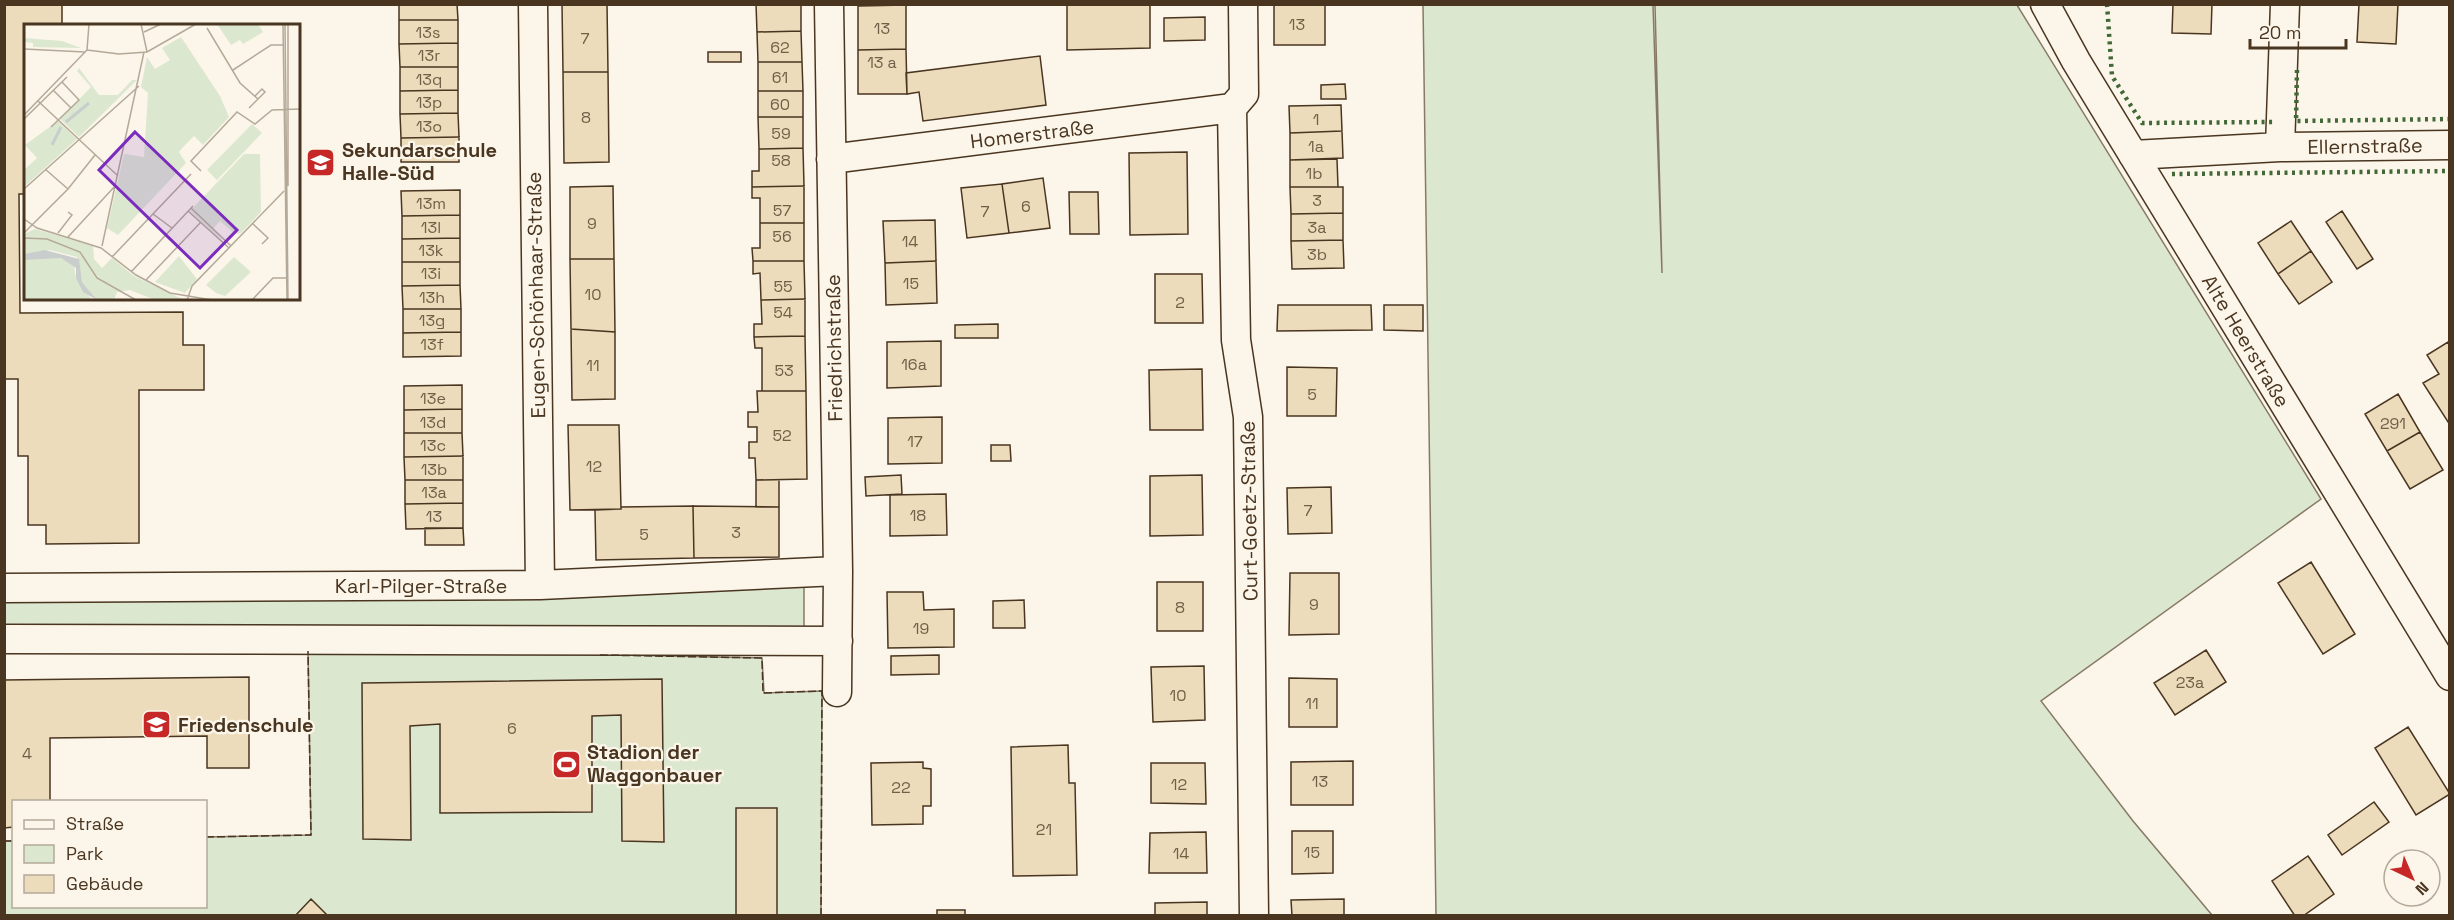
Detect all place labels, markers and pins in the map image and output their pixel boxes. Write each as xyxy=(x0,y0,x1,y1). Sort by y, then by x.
place label: Sekundarschule Halle-Süd xyxy=(342,137,497,186)
school or university icon: Sekundarschule Halle-Süd xyxy=(305,146,337,178)
school or university icon: Friedenschule xyxy=(141,709,173,741)
place label: Friedenschule xyxy=(178,712,314,738)
place label: Stadion der Waggonbauer xyxy=(587,739,722,788)
sports icon: Stadion der Waggonbauer xyxy=(550,748,582,780)

